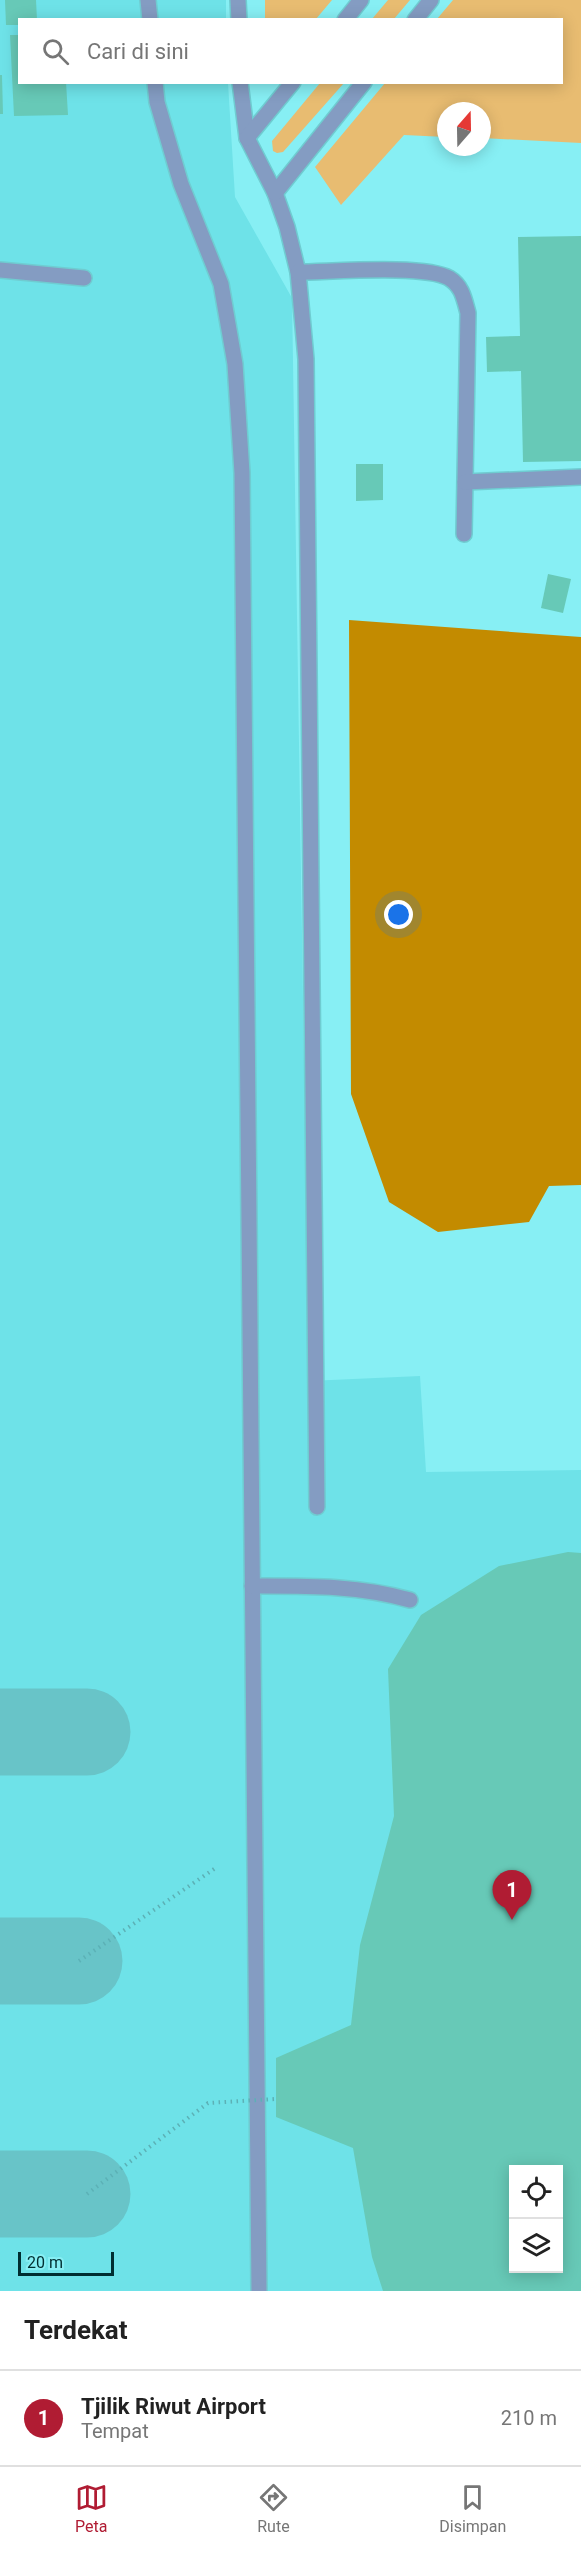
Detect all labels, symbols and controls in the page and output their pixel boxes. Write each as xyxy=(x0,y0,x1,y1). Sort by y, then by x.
search box xyxy=(18,18,563,84)
icon: search xyxy=(39,35,72,68)
text: Cari di sini xyxy=(87,39,189,64)
north arrow xyxy=(437,102,491,156)
your location xyxy=(384,900,413,929)
pin: 1 xyxy=(492,1870,532,1920)
map controls xyxy=(509,2165,563,2273)
button: locate xyxy=(509,2165,563,2219)
button: layers xyxy=(509,2219,563,2273)
scale bar xyxy=(18,2249,114,2276)
text: 20 m xyxy=(27,2253,63,2272)
text: Terdekat xyxy=(24,2315,128,2345)
text: Tjilik Riwut Airport xyxy=(81,2394,266,2419)
text: 1 xyxy=(38,2406,49,2430)
text: 210 m xyxy=(501,2406,557,2430)
text: Tempat xyxy=(81,2419,149,2443)
tab: Peta xyxy=(75,2481,108,2536)
tab: Rute xyxy=(257,2481,290,2536)
tab: Disimpan xyxy=(439,2481,506,2536)

